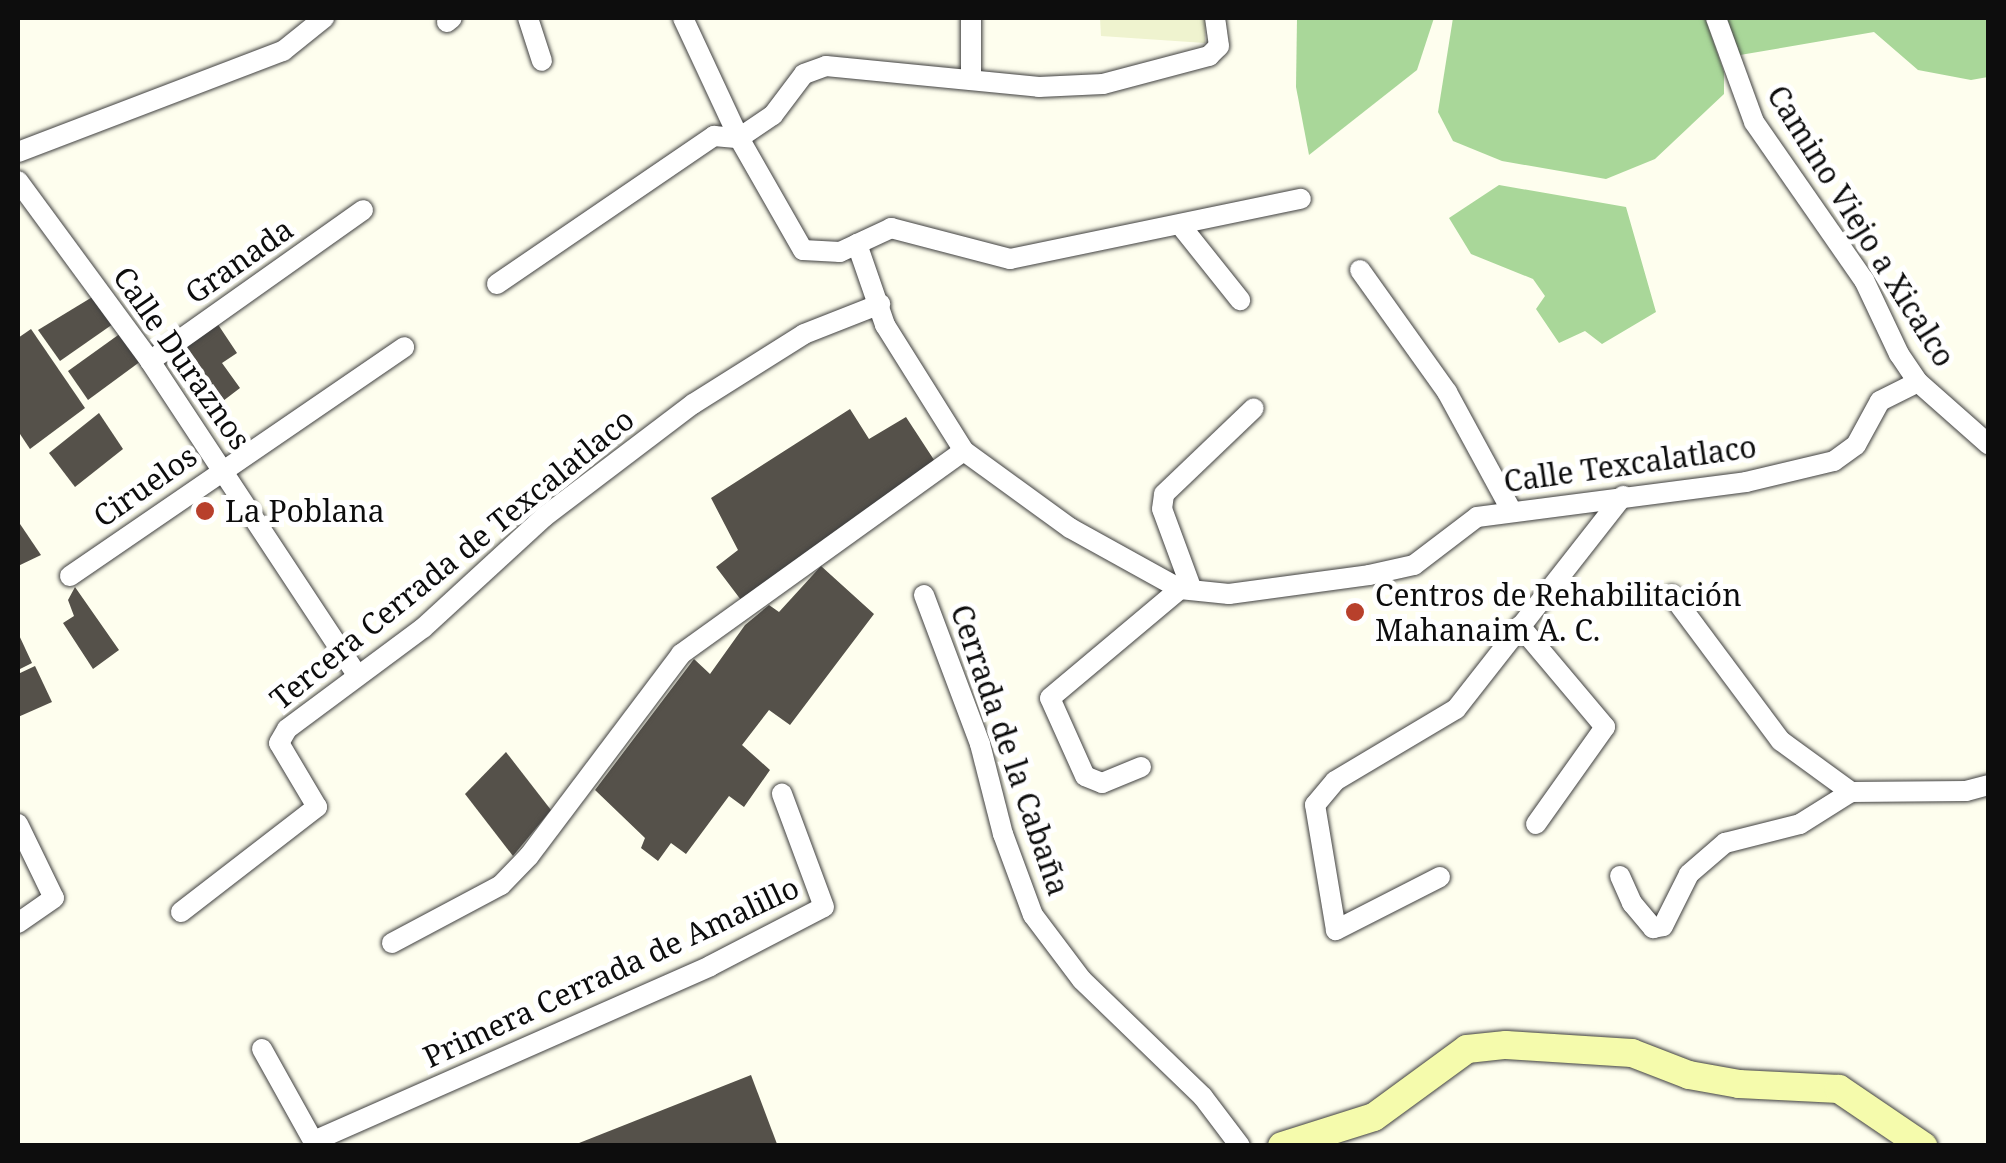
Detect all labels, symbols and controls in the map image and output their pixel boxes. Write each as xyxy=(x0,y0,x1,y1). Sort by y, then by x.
street label: Camino Viejo a Xicalco xyxy=(1760,79,1962,373)
street label: Granada xyxy=(178,211,300,311)
street label: Calle Duraznos xyxy=(106,260,258,456)
street label: Tercera Cerrada de Texcalatlaco xyxy=(263,401,641,717)
street label: Calle Texcalatlaco xyxy=(1501,428,1759,500)
street label: Ciruelos xyxy=(87,438,203,534)
place label: La Poblana xyxy=(225,493,385,529)
marker: La Poblana xyxy=(194,500,216,522)
place label: Centros de Rehabilitación Mahanaim A. C. xyxy=(1375,577,1741,648)
street label: Cerrada de la Cabaña xyxy=(943,600,1077,900)
marker: Centros de Rehabilitación Mahanaim A. C. xyxy=(1344,601,1366,623)
street label: Primera Cerrada de Amalillo xyxy=(418,869,804,1075)

